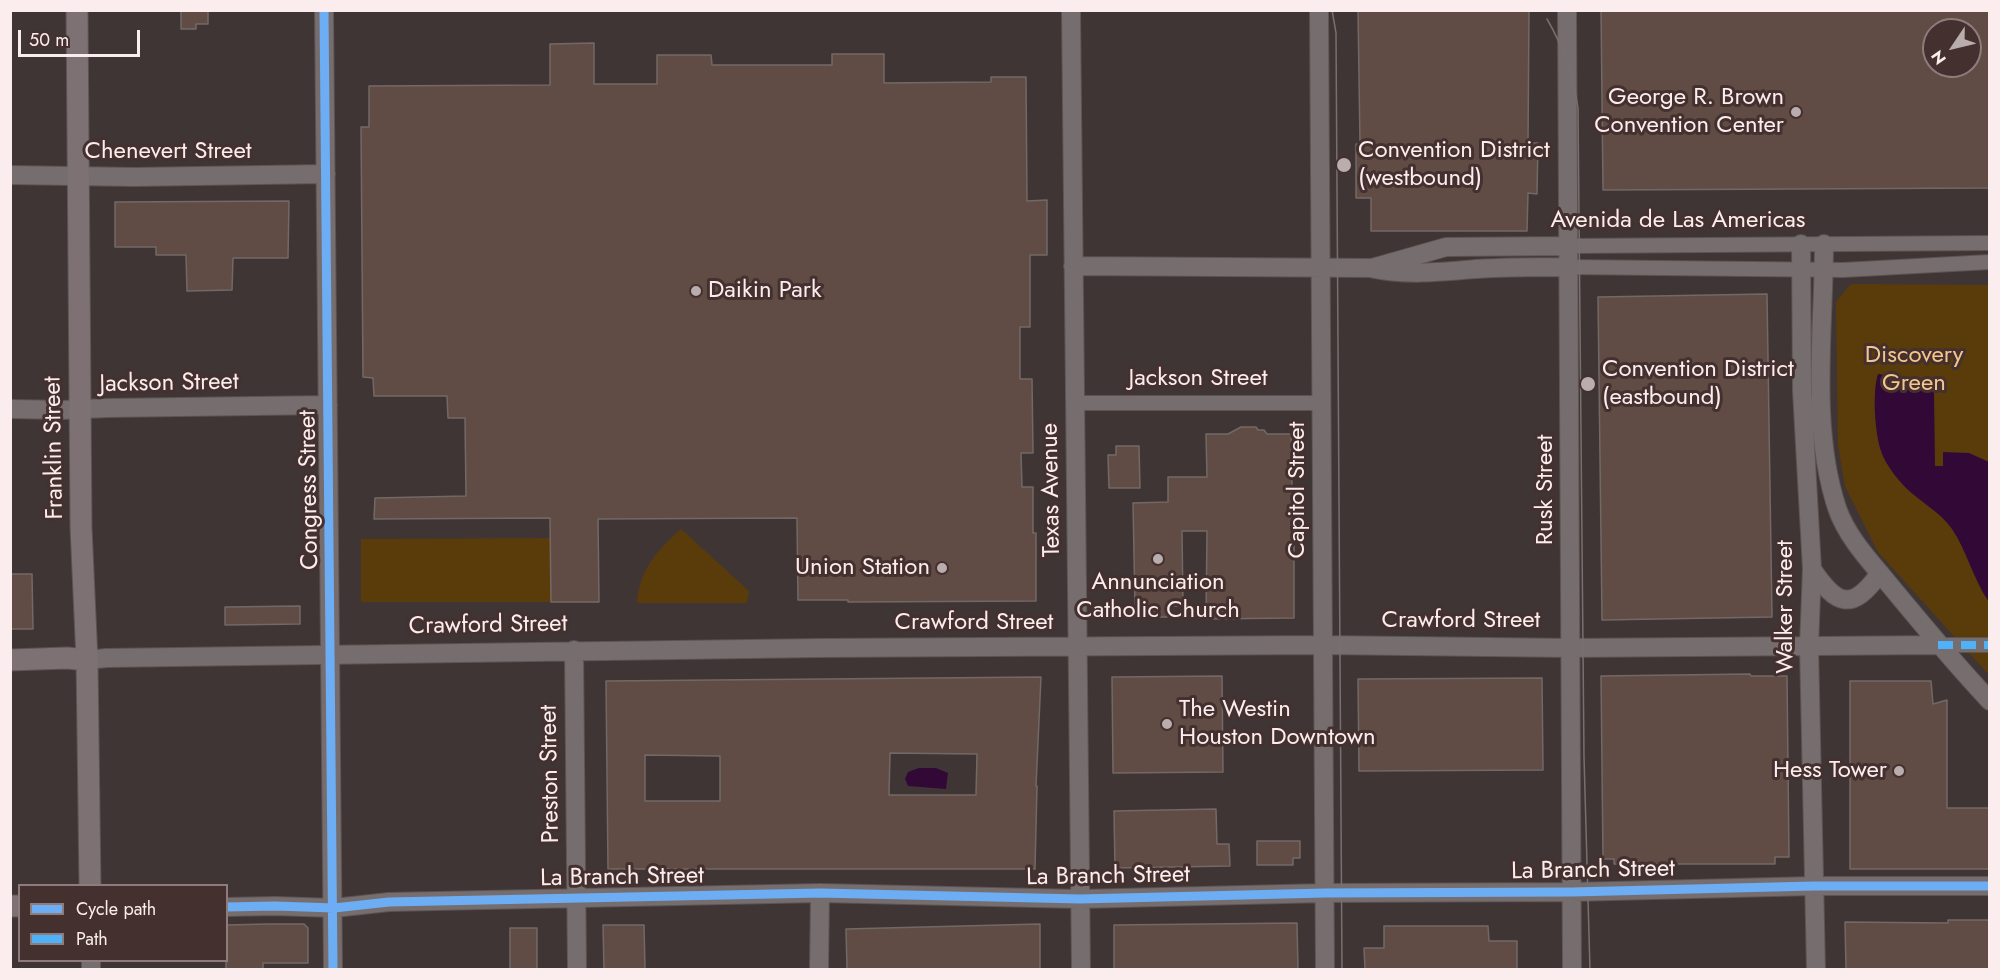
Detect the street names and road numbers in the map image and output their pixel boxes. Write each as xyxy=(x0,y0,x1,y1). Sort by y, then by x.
street label: Chenevert Street xyxy=(84,138,252,166)
street label: Avenida de Las Americas xyxy=(1551,207,1805,235)
street label: Jackson Street xyxy=(1128,365,1268,393)
street label: Jackson Street xyxy=(99,368,239,400)
street label: Franklin Street xyxy=(39,376,71,520)
street label: Congress Street xyxy=(294,410,326,570)
street label: Capitol Street xyxy=(1284,422,1312,558)
street label: Texas Avenue xyxy=(1036,423,1068,557)
street label: Rusk Street xyxy=(1532,435,1560,545)
street label: Walker Street xyxy=(1772,540,1800,674)
street label: Crawford Street xyxy=(1382,607,1540,635)
street label: Crawford Street xyxy=(895,609,1053,637)
street label: Crawford Street xyxy=(408,610,568,642)
street label: Preston Street xyxy=(535,705,567,843)
street label: La Branch Street xyxy=(1511,855,1675,887)
street label: La Branch Street xyxy=(1026,861,1190,893)
street label: La Branch Street xyxy=(540,862,704,894)

